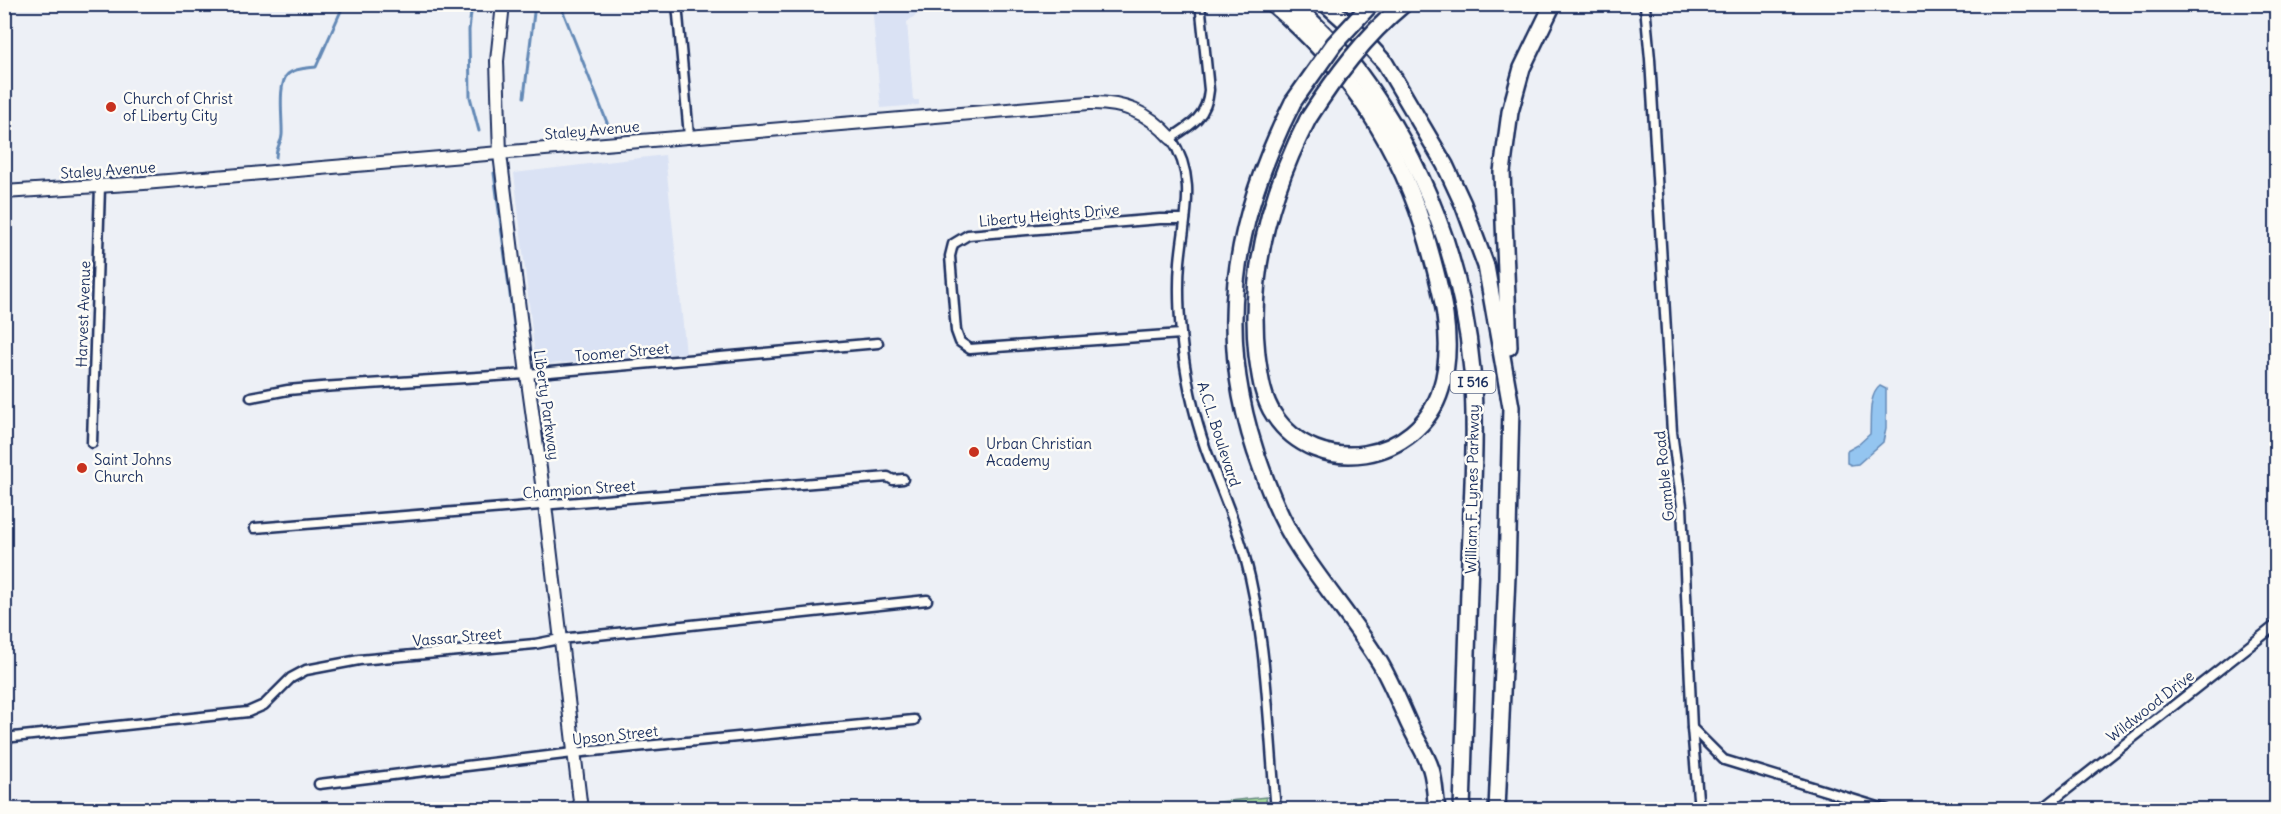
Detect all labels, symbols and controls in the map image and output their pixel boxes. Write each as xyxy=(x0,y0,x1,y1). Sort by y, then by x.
place label: Church of Christ of Liberty City xyxy=(123,89,233,125)
marker: Church of Christ of Liberty City xyxy=(104,100,118,114)
street label: Staley Avenue xyxy=(544,116,640,144)
street label: Staley Avenue xyxy=(60,157,156,183)
street label: Liberty Heights Drive xyxy=(978,199,1120,231)
street label: Harvest Avenue xyxy=(72,260,94,368)
street label: Toomer Street xyxy=(574,338,670,366)
street label: Liberty Parkway xyxy=(530,349,564,461)
road number: I 516 xyxy=(1450,371,1496,393)
street label: A.C.L. Boulevard xyxy=(1193,379,1245,489)
street label: William F. Lynes Parkway xyxy=(1461,404,1483,574)
street label: Gamble Road xyxy=(1650,430,1678,522)
place label: Urban Christian Academy xyxy=(986,434,1092,470)
marker: Urban Christian Academy xyxy=(967,445,981,459)
place label: Saint Johns Church xyxy=(94,450,172,486)
marker: Saint Johns Church xyxy=(75,461,89,475)
street label: Champion Street xyxy=(522,476,636,502)
street label: Vassar Street xyxy=(412,624,502,650)
street label: Wildwood Drive xyxy=(2103,666,2197,746)
street label: Upson Street xyxy=(571,721,659,749)

